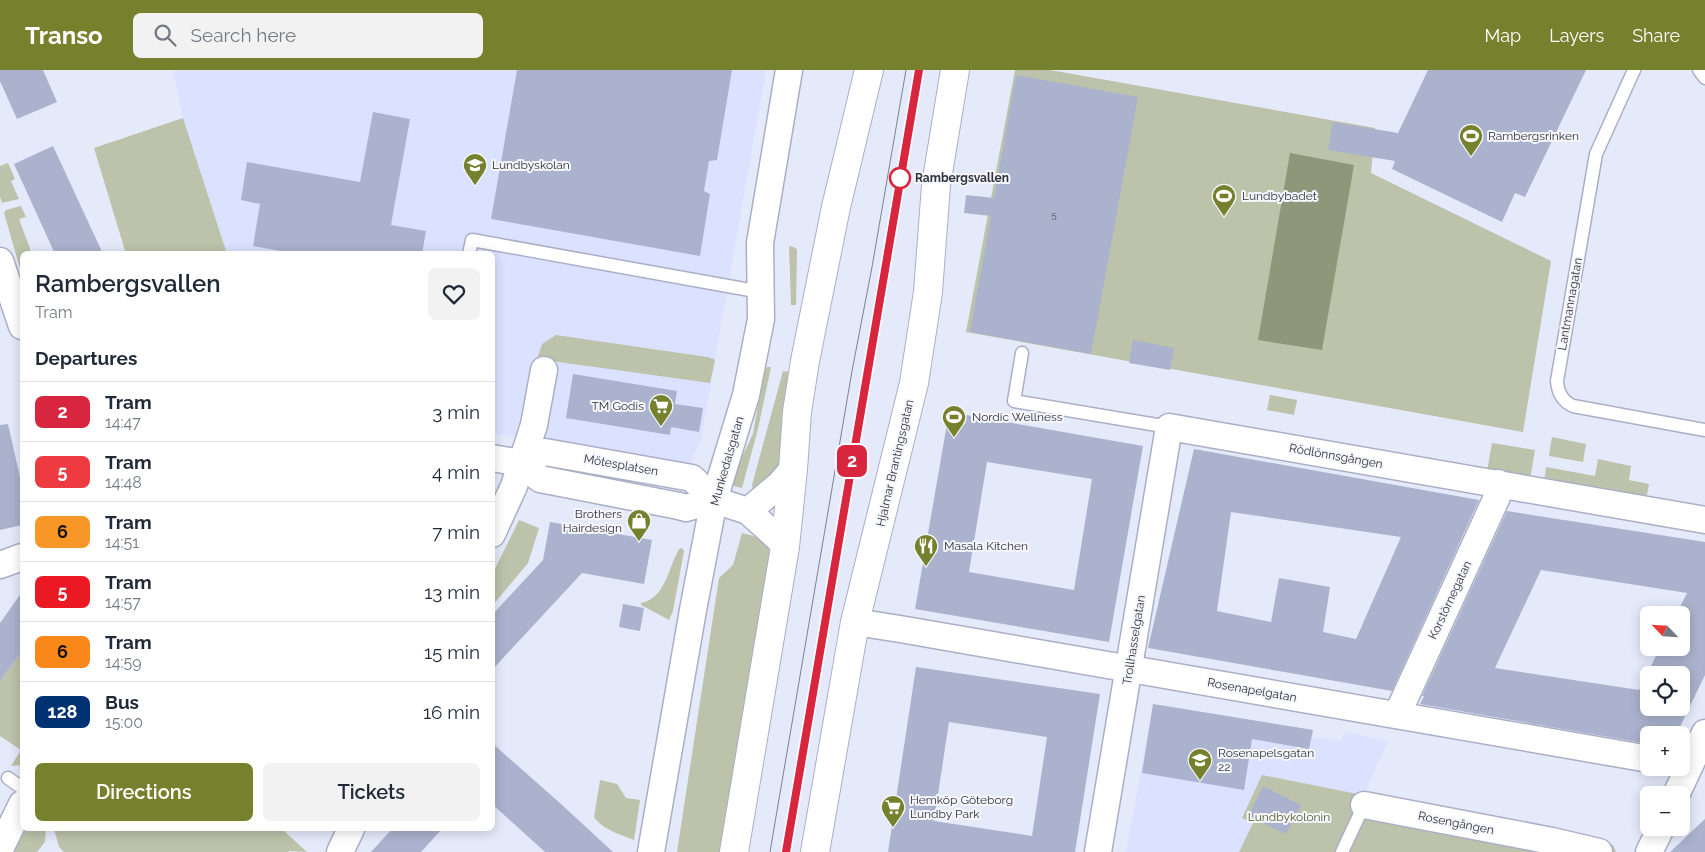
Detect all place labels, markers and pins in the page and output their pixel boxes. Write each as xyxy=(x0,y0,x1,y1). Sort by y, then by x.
sports icon: Rambergsrinken xyxy=(1458,123,1484,157)
place label: Rambergsrinken xyxy=(1488,129,1579,143)
school or university icon: Lundbyskolan xyxy=(462,152,488,186)
place label: Lundbyskolan xyxy=(492,158,570,172)
marker: Rambergsvallen xyxy=(889,167,911,189)
place label: Rambergsvallen xyxy=(915,171,1009,185)
sports icon: Lundbybadet xyxy=(1211,183,1237,217)
place label: Lundbybadet xyxy=(1242,189,1317,203)
supermarket icon: TM Godis xyxy=(648,393,674,427)
place label: TM Godis xyxy=(591,399,644,413)
sports icon: Nordic Wellness xyxy=(941,404,967,438)
place label: Nordic Wellness xyxy=(972,410,1063,424)
place label: Brothers Hairdesign xyxy=(563,507,622,535)
shop icon: Brothers Hairdesign xyxy=(626,508,652,542)
restaurant icon: Masala Kitchen xyxy=(913,533,939,567)
place label: Masala Kitchen xyxy=(944,539,1028,553)
place label: Rosenapelsgatan 22 xyxy=(1218,746,1314,774)
school or university icon: Rosenapelsgatan 22 xyxy=(1187,747,1213,781)
place label: Hemköp Göteborg Lundby Park xyxy=(910,793,1013,821)
supermarket icon: Hemköp Göteborg Lundby Park xyxy=(880,794,906,828)

